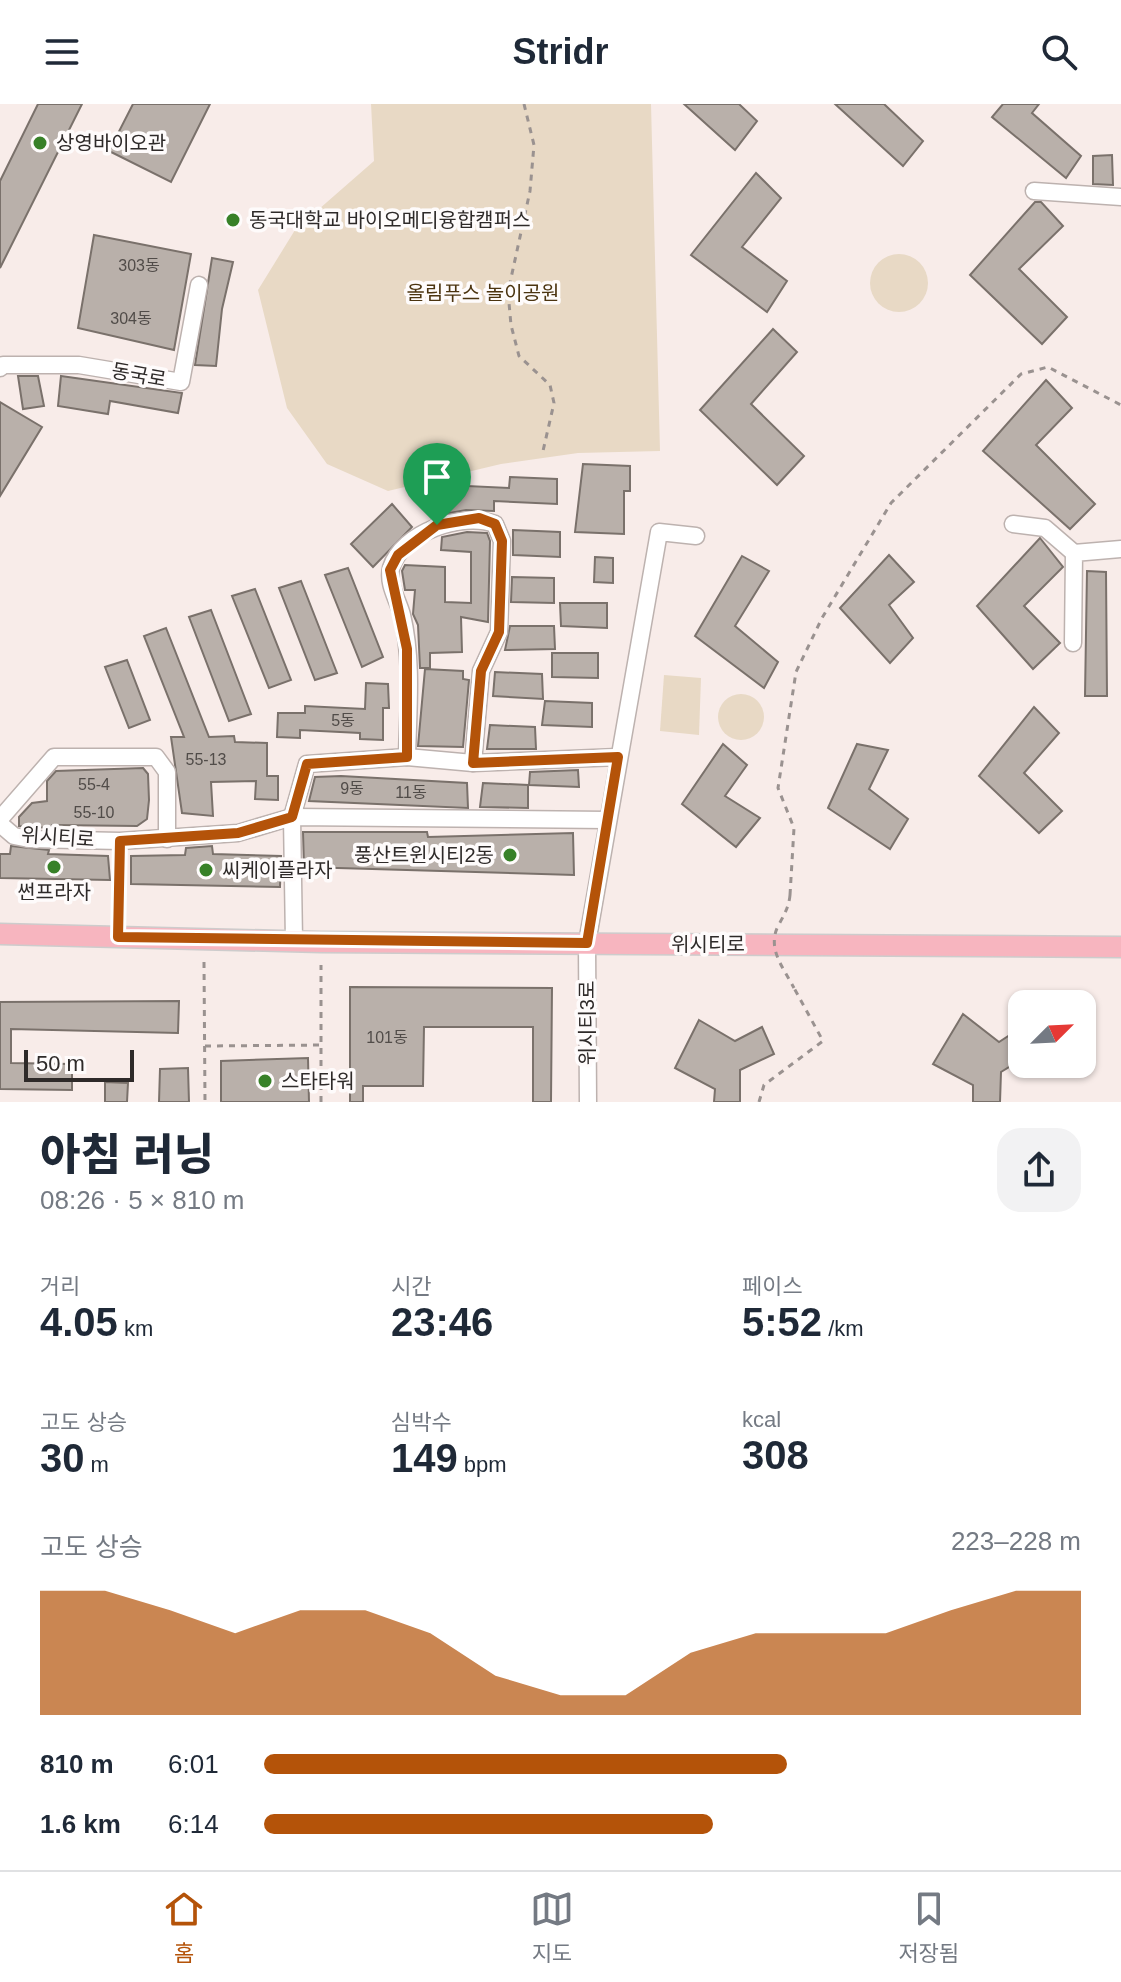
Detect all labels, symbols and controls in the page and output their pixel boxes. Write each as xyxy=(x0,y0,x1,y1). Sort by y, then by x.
icon: menu xyxy=(40,30,84,74)
icon: search xyxy=(1037,30,1081,74)
text: Stridr xyxy=(512,31,609,72)
place label: 상영바이오관 xyxy=(56,132,166,154)
marker: 상영바이오관 xyxy=(31,134,49,152)
place label: 동국대학교 바이오메디융합캠퍼스 xyxy=(249,209,531,231)
marker: 동국대학교 바이오메디융합캠퍼스 xyxy=(224,211,242,229)
house number: 303동 xyxy=(118,257,160,274)
park label: 올림푸스 놀이공원 xyxy=(407,282,559,304)
house number: 304동 xyxy=(110,310,152,327)
street label: 동국로 xyxy=(110,359,168,391)
pin xyxy=(403,443,471,525)
icon: arrive xyxy=(415,455,459,499)
house number: 5동 xyxy=(331,712,355,729)
house number: 55-13 xyxy=(186,751,227,768)
house number: 55-4 xyxy=(78,776,110,793)
house number: 9동 xyxy=(340,780,364,797)
house number: 11동 xyxy=(395,784,427,801)
house number: 55-10 xyxy=(74,804,115,821)
street label: 위시티로 xyxy=(21,823,95,851)
place label: 풍산트윈시티2동 xyxy=(354,844,494,866)
marker: 풍산트윈시티2동 xyxy=(501,846,519,864)
marker: 썬프라자 xyxy=(45,858,63,876)
place label: 씨케이플라자 xyxy=(222,859,332,881)
marker: 씨케이플라자 xyxy=(197,861,215,879)
place label: 썬프라자 xyxy=(17,881,91,903)
street label: 위시티로 xyxy=(671,933,745,955)
street label: 위시티3로 xyxy=(576,981,598,1065)
north arrow xyxy=(1008,990,1096,1078)
map controls xyxy=(1008,990,1096,1078)
house number: 101동 xyxy=(366,1029,408,1046)
scale bar xyxy=(24,1046,134,1082)
text: 50 m xyxy=(36,1051,85,1076)
place label: 스타타워 xyxy=(281,1070,355,1092)
marker: 스타타워 xyxy=(256,1072,274,1090)
button: share xyxy=(997,1128,1081,1212)
text: 아침 러닝 xyxy=(40,1130,214,1179)
text: 08:26 · 5 × 810 m xyxy=(40,1185,245,1215)
text: 거리 xyxy=(40,1274,80,1299)
text: 시간 xyxy=(391,1274,431,1299)
text: 페이스 xyxy=(742,1274,803,1299)
text: 4.05 xyxy=(40,1300,118,1344)
text: 23:46 xyxy=(391,1300,493,1344)
text: 5:52 xyxy=(742,1300,822,1344)
text: km xyxy=(118,1316,153,1341)
text: /km xyxy=(822,1316,864,1341)
text: kcal xyxy=(742,1407,781,1432)
text: 고도 상승 xyxy=(40,1410,127,1435)
text: 심박수 xyxy=(391,1410,452,1435)
text: 308 xyxy=(742,1433,809,1477)
text: 30 xyxy=(40,1436,85,1480)
text: 149 xyxy=(391,1436,458,1480)
text: m xyxy=(85,1452,109,1477)
text: bpm xyxy=(458,1452,507,1477)
text: 223–228 m xyxy=(951,1526,1081,1556)
text: 고도 상승 xyxy=(40,1532,143,1562)
text: 810 m xyxy=(40,1749,114,1779)
text: 6:01 xyxy=(168,1749,219,1779)
text: 1.6 km xyxy=(40,1809,121,1839)
text: 6:14 xyxy=(168,1809,219,1839)
tab: 홈 xyxy=(162,1887,206,1967)
tab: 지도 xyxy=(530,1887,574,1967)
tab: 저장됨 xyxy=(898,1887,959,1967)

